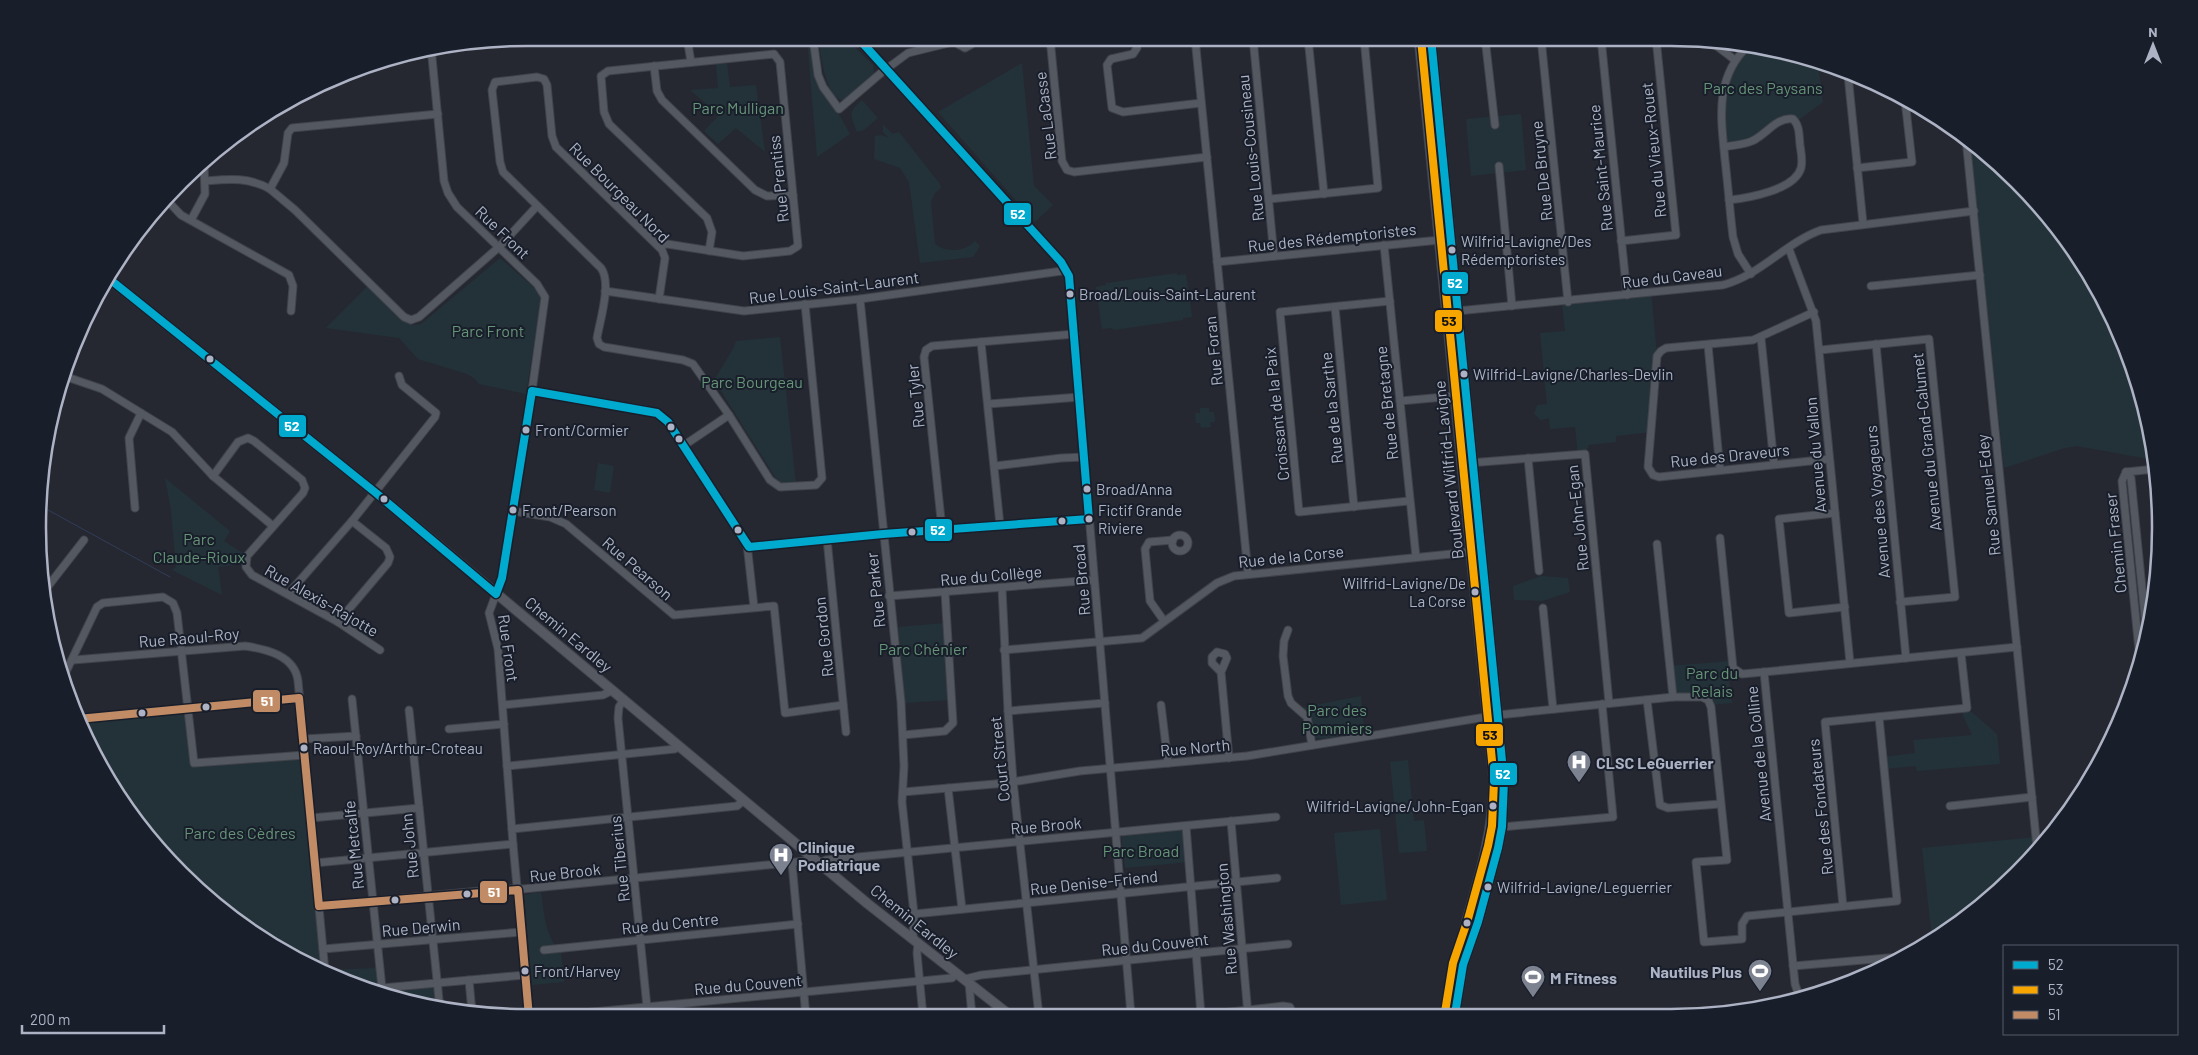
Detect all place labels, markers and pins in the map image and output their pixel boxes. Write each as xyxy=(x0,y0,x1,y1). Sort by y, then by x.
place label: Wilfrid-Lavigne/Des Rédemptoristes xyxy=(1461,232,1592,268)
marker: Wilfrid-Lavigne/Des Rédemptoristes xyxy=(1447,245,1457,255)
place label: Broad/Louis-Saint-Laurent xyxy=(1079,285,1256,303)
marker: Broad/Louis-Saint-Laurent xyxy=(1065,289,1075,299)
unlabelled marker xyxy=(205,354,215,364)
place label: Wilfrid-Lavigne/Charles-Devlin xyxy=(1473,365,1673,383)
marker: Wilfrid-Lavigne/Charles-Devlin xyxy=(1459,369,1469,379)
place label: Front/Cormier xyxy=(535,421,629,439)
unlabelled marker xyxy=(666,422,676,432)
marker: Front/Cormier xyxy=(521,425,531,435)
unlabelled marker xyxy=(674,434,684,444)
place label: Broad/Anna xyxy=(1096,480,1173,498)
marker: Broad/Anna xyxy=(1082,484,1092,494)
unlabelled marker xyxy=(379,494,389,504)
place label: Front/Pearson xyxy=(522,501,617,519)
place label: Fictif Grande Riviere xyxy=(1098,501,1182,537)
marker: Front/Pearson xyxy=(508,505,518,515)
marker: Fictif Grande Riviere xyxy=(1084,514,1094,524)
unlabelled marker xyxy=(1057,516,1067,526)
unlabelled marker xyxy=(733,525,743,535)
unlabelled marker xyxy=(907,527,917,537)
place label: Wilfrid-Lavigne/De La Corse xyxy=(1343,574,1466,610)
marker: Wilfrid-Lavigne/De La Corse xyxy=(1470,587,1480,597)
unlabelled marker xyxy=(201,702,211,712)
unlabelled marker xyxy=(137,708,147,718)
place label: Raoul-Roy/Arthur-Croteau xyxy=(313,739,483,757)
marker: Raoul-Roy/Arthur-Croteau xyxy=(299,743,309,753)
hospital icon: CLSC LeGuerrier xyxy=(1566,749,1592,783)
place label: CLSC LeGuerrier xyxy=(1596,753,1714,772)
place label: Wilfrid-Lavigne/John-Egan xyxy=(1306,797,1484,815)
marker: Wilfrid-Lavigne/John-Egan xyxy=(1488,801,1498,811)
place label: Clinique Podiatrique xyxy=(798,837,881,874)
hospital icon: Clinique Podiatrique xyxy=(768,842,794,876)
place label: Wilfrid-Lavigne/Leguerrier xyxy=(1497,878,1673,896)
marker: Wilfrid-Lavigne/Leguerrier xyxy=(1483,882,1493,892)
unlabelled marker xyxy=(462,889,472,899)
unlabelled marker xyxy=(390,895,400,905)
unlabelled marker xyxy=(1462,918,1472,928)
sports icon: Nautilus Plus xyxy=(1747,958,1773,992)
place label: Front/Harvey xyxy=(534,962,620,980)
place label: Nautilus Plus xyxy=(1650,962,1742,981)
sports icon: M Fitness xyxy=(1520,964,1546,998)
marker: Front/Harvey xyxy=(520,966,530,976)
place label: M Fitness xyxy=(1550,968,1617,987)

